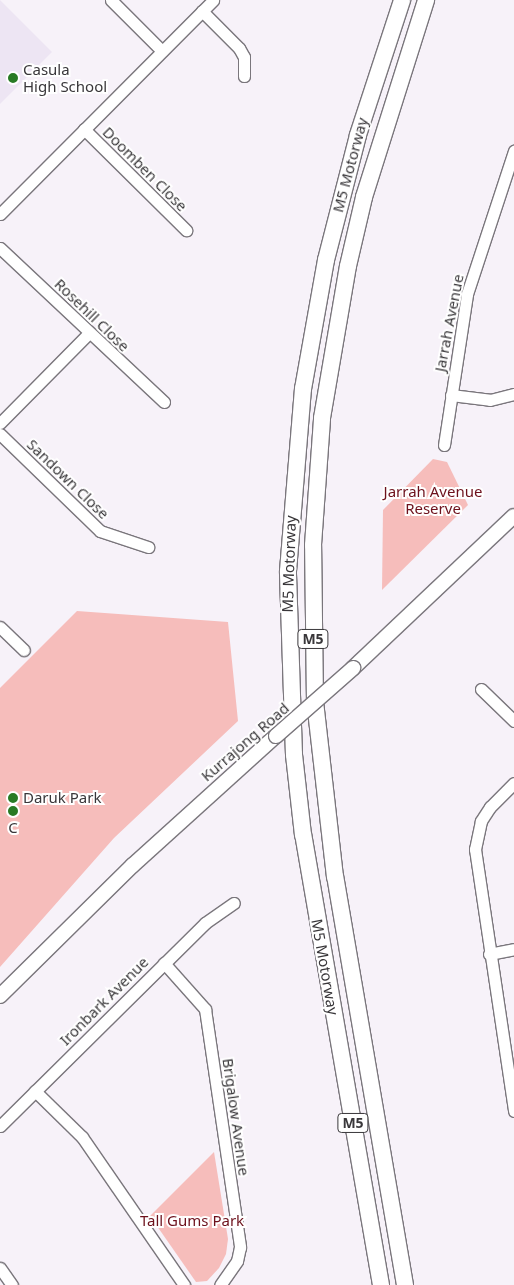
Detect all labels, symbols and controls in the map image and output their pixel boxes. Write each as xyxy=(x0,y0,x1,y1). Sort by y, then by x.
place label: Casula High School xyxy=(23,60,107,95)
marker: Casula High School xyxy=(7,72,19,84)
street label: M5 Motorway xyxy=(329,116,371,214)
street label: Doomben Close xyxy=(99,123,191,215)
street label: Jarrah Avenue xyxy=(431,273,467,373)
street label: Rosehill Close xyxy=(51,275,133,355)
street label: Sandown Close xyxy=(23,435,113,523)
park label: Jarrah Avenue Reserve xyxy=(384,482,482,517)
street label: M5 Motorway xyxy=(278,515,300,613)
road number: M5 xyxy=(297,628,329,650)
street label: Kurrajong Road xyxy=(197,699,293,785)
place label: Daruk Park xyxy=(23,789,101,807)
marker: Daruk Park xyxy=(7,792,19,804)
marker: C xyxy=(7,805,19,817)
place label: C xyxy=(8,819,18,837)
street label: M5 Motorway xyxy=(308,918,342,1016)
street label: Ironbark Avenue xyxy=(56,953,152,1049)
street label: Brigalow Avenue xyxy=(219,1057,253,1177)
road number: M5 xyxy=(337,1112,369,1134)
park label: Tall Gums Park xyxy=(140,1212,244,1230)

